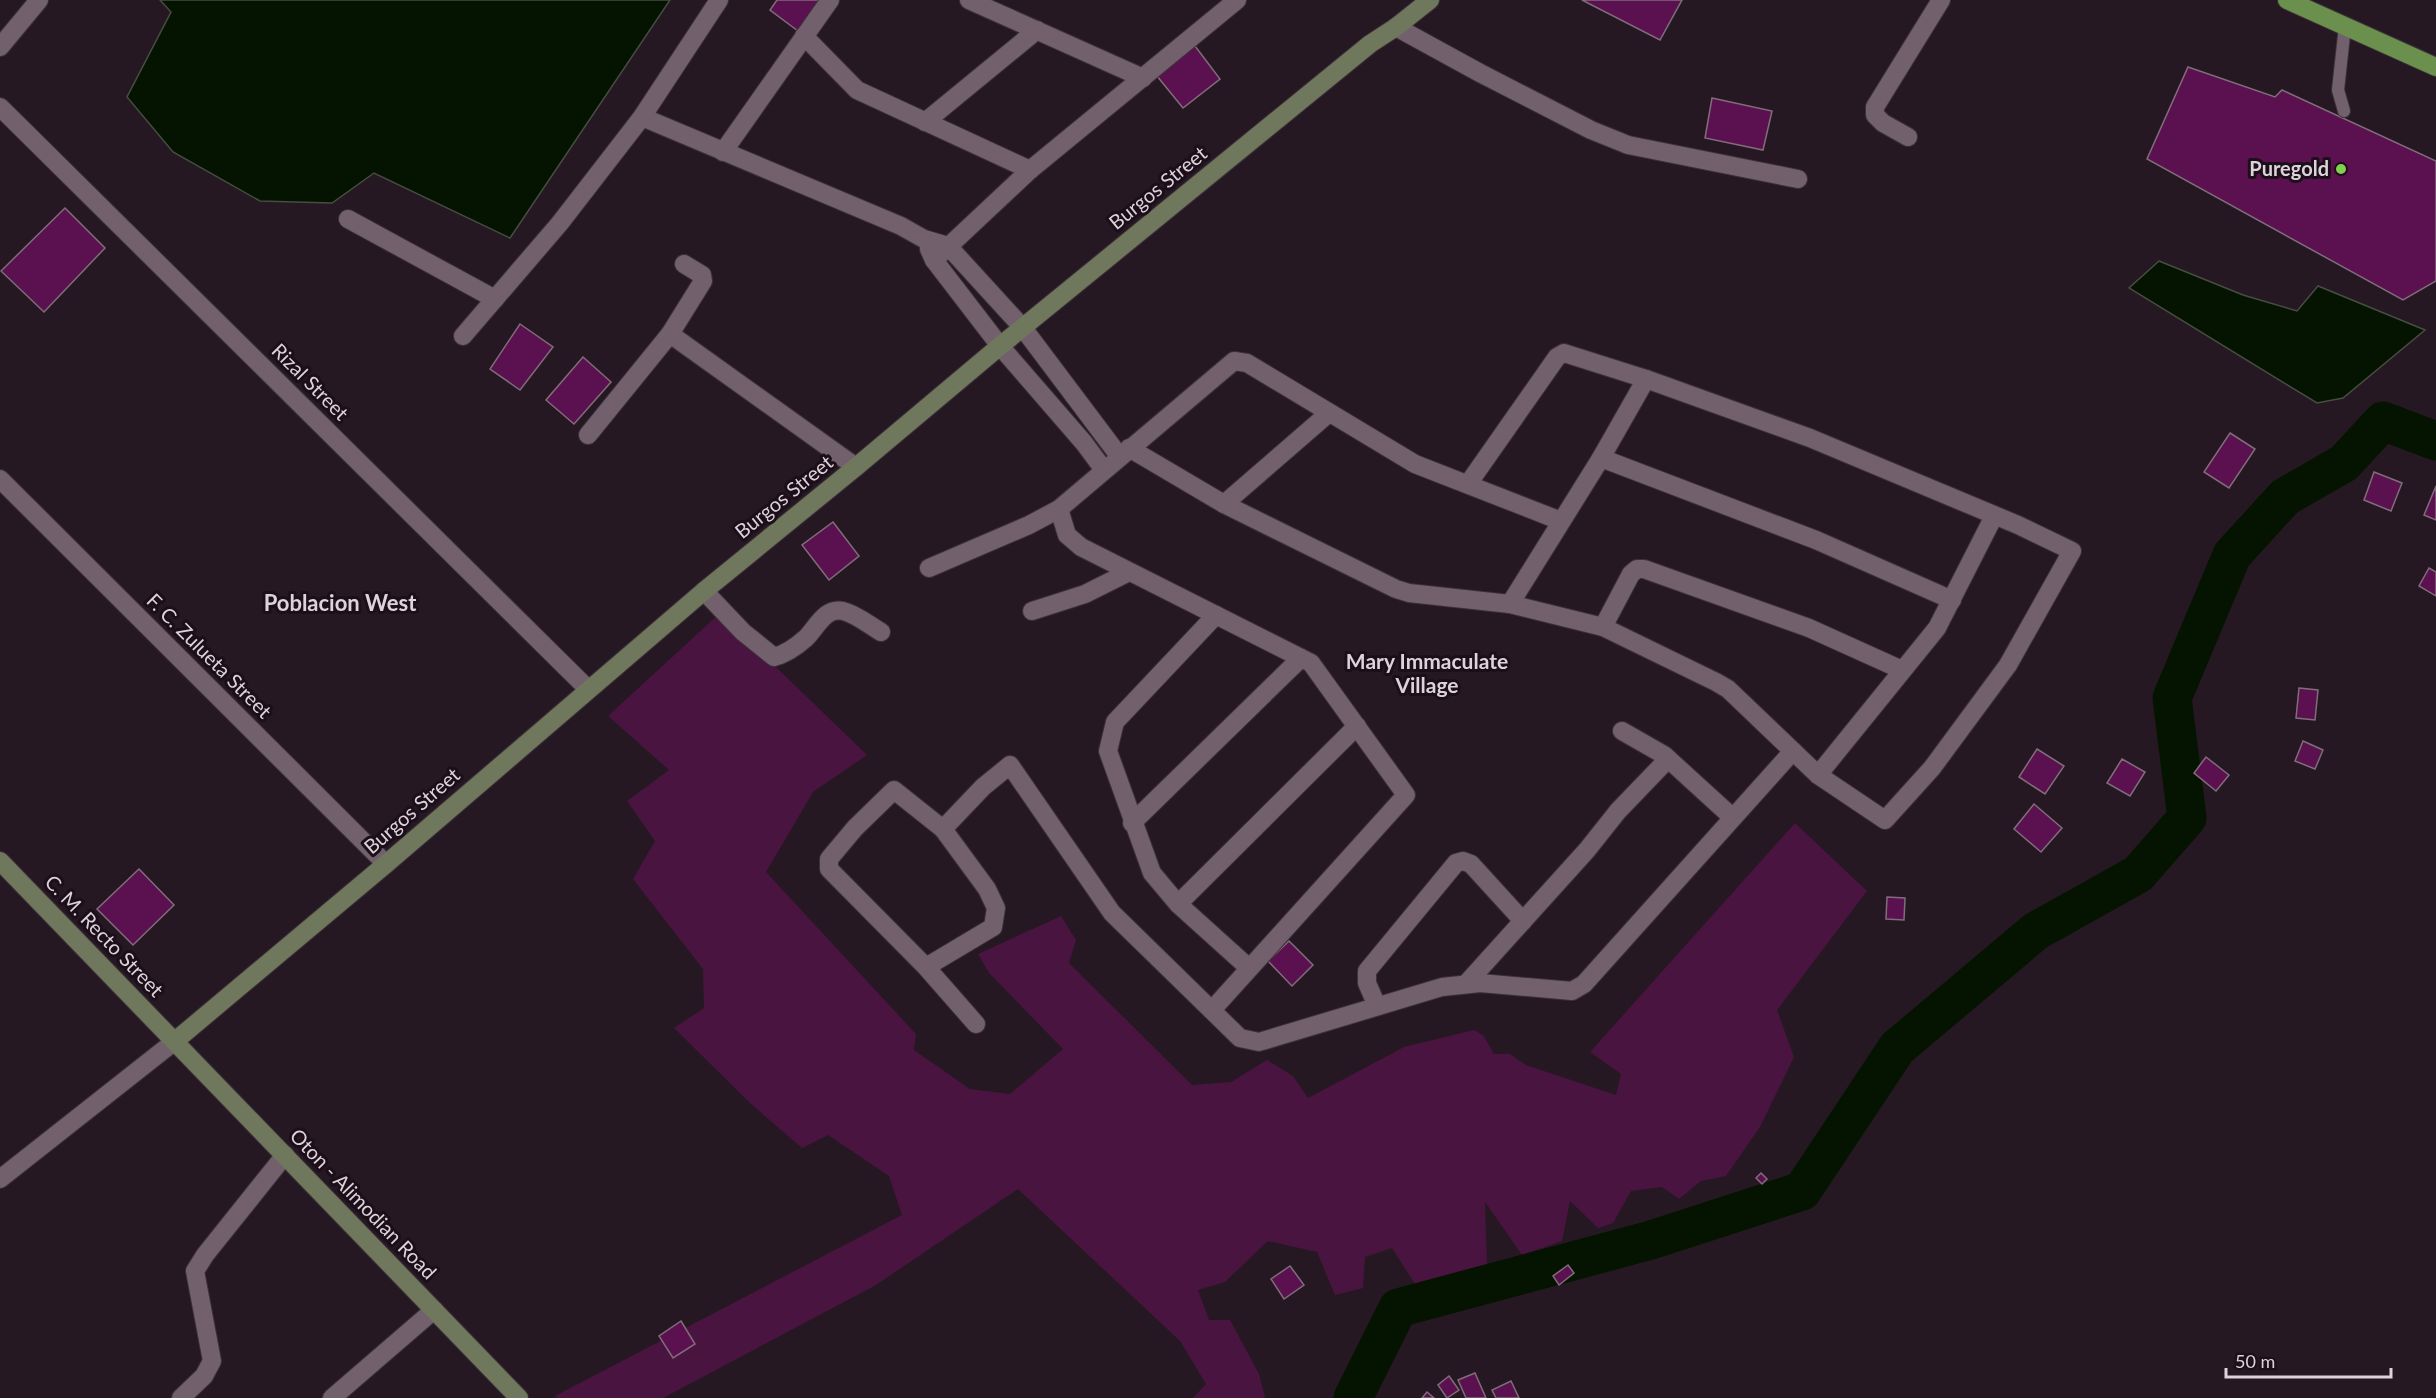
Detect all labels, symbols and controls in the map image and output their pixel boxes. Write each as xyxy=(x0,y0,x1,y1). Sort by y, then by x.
street label: Burgos Street xyxy=(1104,140,1211,234)
place label: Puregold xyxy=(2249,156,2329,180)
marker: Puregold xyxy=(2334,162,2348,176)
street label: Rizal Street xyxy=(267,338,354,425)
street label: Burgos Street xyxy=(730,449,837,543)
street label: F. C. Zulueta Street xyxy=(142,588,277,723)
district label: Poblacion West xyxy=(264,589,417,616)
district label: Mary Immaculate Village xyxy=(1346,648,1508,697)
street label: Burgos Street xyxy=(359,762,464,858)
street label: C. M. Recto Street xyxy=(41,869,169,1001)
street label: Oton - Alimodian Road xyxy=(286,1123,442,1284)
scale bar xyxy=(2226,1341,2391,1379)
text: 50 m xyxy=(2235,1350,2275,1372)

